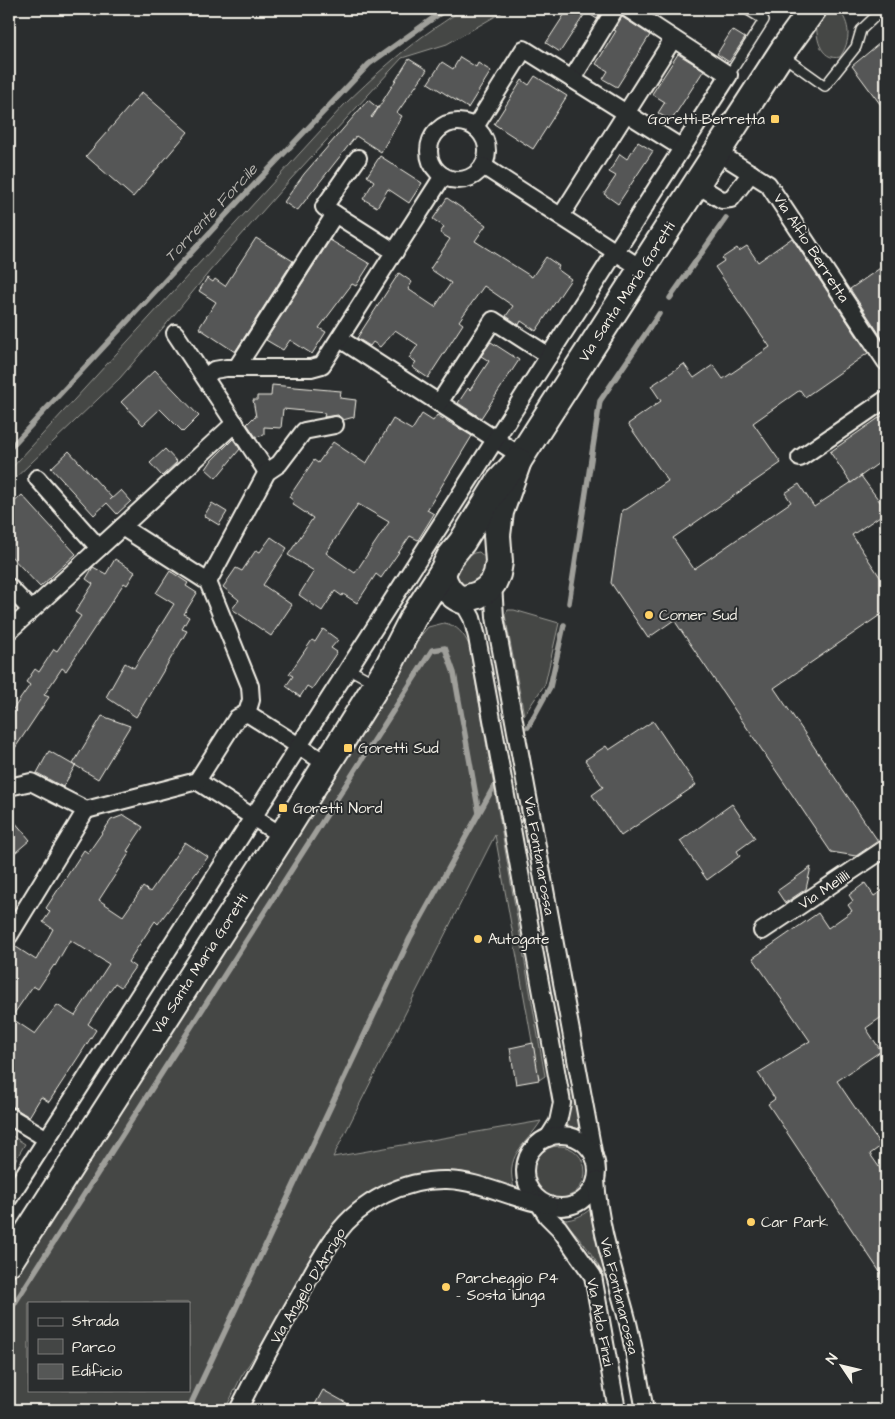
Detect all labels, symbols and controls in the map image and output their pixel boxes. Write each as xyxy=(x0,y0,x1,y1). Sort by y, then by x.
place label: Goretti-Berretta xyxy=(648,109,765,130)
marker: Goretti-Berretta xyxy=(769,113,781,125)
water label: Torrente Forcile xyxy=(159,158,263,267)
street label: Via Alfio Berretta xyxy=(768,189,854,307)
street label: Via Santa Maria Goretti xyxy=(574,217,681,366)
place label: Comer Sud xyxy=(659,605,737,626)
marker: Comer Sud xyxy=(643,609,655,621)
place label: Goretti Sud xyxy=(358,738,439,759)
marker: Goretti Sud xyxy=(342,742,354,754)
street label: Via Fontanarossa xyxy=(518,795,560,917)
place label: Goretti Nord xyxy=(293,798,383,819)
marker: Goretti Nord xyxy=(277,802,289,814)
street label: Via Melilli xyxy=(794,865,854,915)
street label: Via Santa Maria Goretti xyxy=(147,889,254,1038)
place label: Autogate xyxy=(488,929,549,951)
marker: Autogate xyxy=(472,933,484,945)
place label: Car Park xyxy=(761,1212,828,1233)
marker: Car Park xyxy=(745,1216,757,1228)
street label: Via Angelo D'Arrigo xyxy=(265,1224,352,1348)
street label: Via Fontanarossa xyxy=(594,1235,644,1357)
place label: Parcheggio P4 - Sosta lunga xyxy=(456,1268,558,1307)
street label: Via Aldo Finzi xyxy=(581,1276,619,1369)
marker: Parcheggio P4 - Sosta lunga xyxy=(440,1281,452,1293)
legend xyxy=(28,1302,190,1392)
text: Strada xyxy=(72,1311,119,1332)
text: Parco xyxy=(72,1337,116,1358)
north arrow xyxy=(818,1342,868,1392)
text: N xyxy=(821,1350,843,1368)
text: Edificio xyxy=(72,1361,123,1382)

